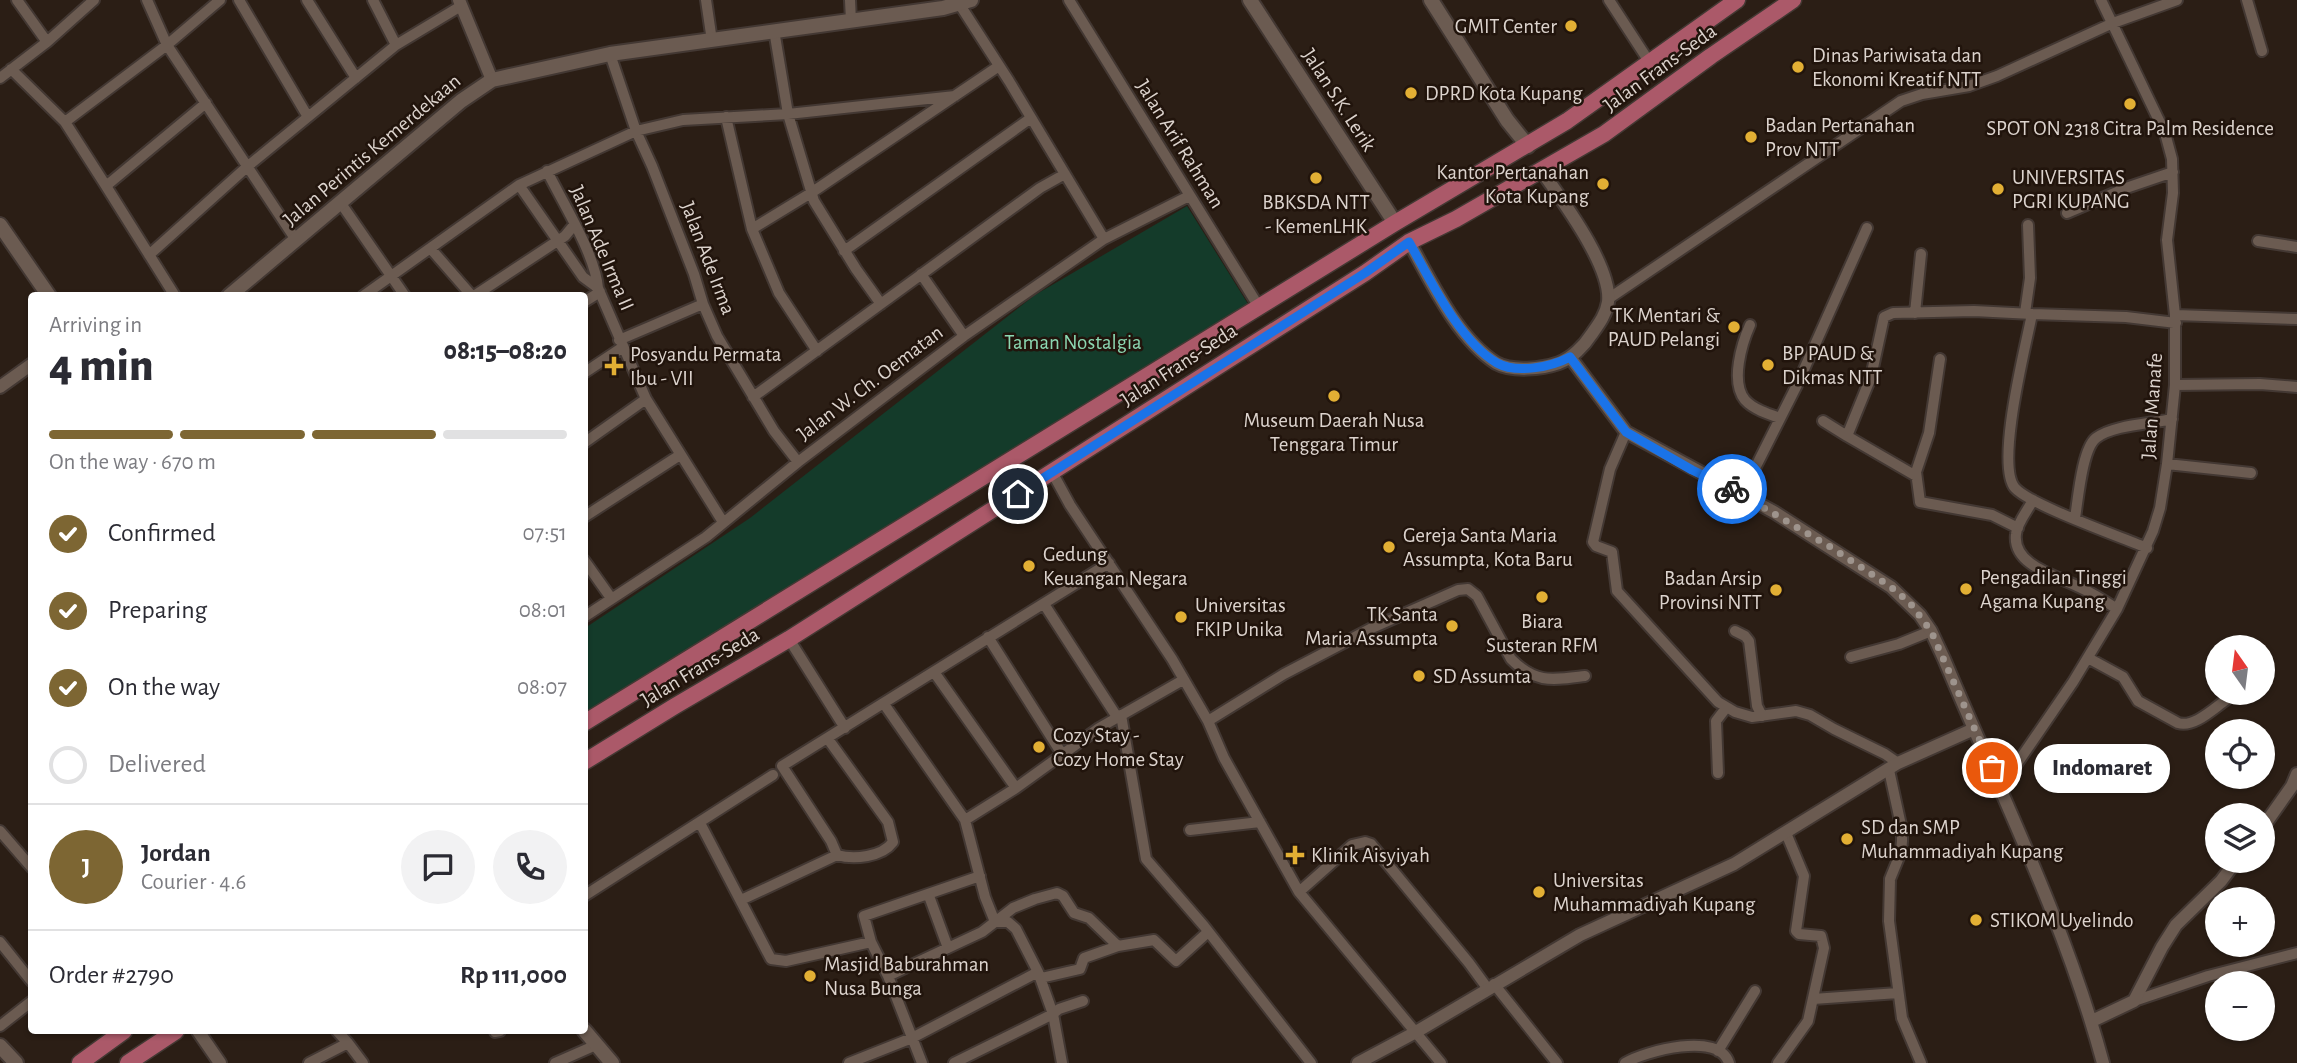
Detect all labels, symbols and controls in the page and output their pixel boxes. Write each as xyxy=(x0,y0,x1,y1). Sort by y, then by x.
place label: GMIT Center xyxy=(1455,16,1557,37)
marker: GMIT Center xyxy=(1563,18,1579,34)
street label: Jalan Frans-Seda xyxy=(1600,20,1721,116)
street label: Jalan S.K. Lerik xyxy=(1298,45,1380,155)
place label: Dinas Pariwisata dan Ekonomi Kreatif NTT xyxy=(1812,45,1982,90)
marker: Dinas Pariwisata dan Ekonomi Kreatif NTT xyxy=(1790,59,1806,75)
street label: Jalan Perintis Kemerdekaan xyxy=(279,70,465,230)
street label: Jalan Arif Rahman xyxy=(1132,76,1228,212)
place label: DPRD Kota Kupang xyxy=(1425,83,1583,104)
marker: DPRD Kota Kupang xyxy=(1403,85,1419,101)
marker: SPOT ON 2318 Citra Palm Residence xyxy=(2122,96,2138,112)
place label: Badan Pertanahan Prov NTT xyxy=(1765,115,1915,160)
place label: SPOT ON 2318 Citra Palm Residence xyxy=(1986,118,2274,139)
marker: Badan Pertanahan Prov NTT xyxy=(1743,129,1759,145)
place label: Kantor Pertanahan Kota Kupang xyxy=(1436,162,1590,207)
place label: UNIVERSITAS PGRI KUPANG xyxy=(2012,167,2130,212)
marker: BBKSDA NTT - KemenLHK xyxy=(1308,170,1324,186)
marker: Kantor Pertanahan Kota Kupang xyxy=(1595,176,1611,192)
marker: UNIVERSITAS PGRI KUPANG xyxy=(1990,181,2006,197)
street label: Jalan Ade Irma II xyxy=(566,182,638,314)
place label: BBKSDA NTT - KemenLHK xyxy=(1262,192,1370,237)
street label: Jalan Ade Irma xyxy=(677,199,739,318)
place label: TK Mentari & PAUD Pelangi xyxy=(1608,305,1720,350)
text: Arriving in xyxy=(49,314,142,337)
marker: TK Mentari & PAUD Pelangi xyxy=(1726,319,1742,335)
street label: Jalan Frans-Seda xyxy=(1117,320,1241,410)
street label: Jalan W. Ch. Oematan xyxy=(793,321,947,445)
park label: Taman Nostalgia xyxy=(1004,332,1142,353)
text: 08:15–08:20 xyxy=(443,338,567,364)
text: 4 min xyxy=(49,343,154,389)
place label: BP PAUD & Dikmas NTT xyxy=(1782,343,1883,388)
place label: Posyandu Permata Ibu - VII xyxy=(630,344,782,389)
street label: Jalan Manafe xyxy=(2138,352,2166,460)
marker: Posyandu Permata Ibu - VII xyxy=(604,356,624,376)
marker: BP PAUD & Dikmas NTT xyxy=(1760,357,1776,373)
marker: Museum Daerah Nusa Tenggara Timur xyxy=(1326,388,1342,404)
place label: Museum Daerah Nusa Tenggara Timur xyxy=(1244,410,1425,455)
text: On the way · 670 m xyxy=(49,451,216,474)
courier xyxy=(1697,454,1767,524)
pin xyxy=(988,464,1048,524)
icon: bike xyxy=(1713,470,1751,508)
icon: home xyxy=(999,475,1037,513)
icon: check xyxy=(49,515,87,553)
text: Confirmed xyxy=(108,520,216,546)
text: 07:51 xyxy=(522,522,567,545)
place label: Gereja Santa Maria Assumpta, Kota Baru xyxy=(1403,525,1573,570)
marker: Gereja Santa Maria Assumpta, Kota Baru xyxy=(1381,539,1397,555)
place label: Gedung Keuangan Negara xyxy=(1043,544,1188,589)
marker: Gedung Keuangan Negara xyxy=(1021,558,1037,574)
place label: Pengadilan Tinggi Agama Kupang xyxy=(1980,567,2127,612)
place label: Badan Arsip Provinsi NTT xyxy=(1659,568,1762,613)
marker: Pengadilan Tinggi Agama Kupang xyxy=(1958,581,1974,597)
marker: Badan Arsip Provinsi NTT xyxy=(1768,582,1784,598)
marker: Biara Susteran RFM xyxy=(1534,589,1550,605)
icon: check xyxy=(49,592,87,630)
place label: Universitas FKIP Unika xyxy=(1195,595,1286,640)
text: Preparing xyxy=(108,597,207,623)
text: 08:01 xyxy=(519,599,567,622)
place label: TK Santa Maria Assumpta xyxy=(1305,604,1438,649)
marker: Universitas FKIP Unika xyxy=(1173,609,1189,625)
place label: Biara Susteran RFM xyxy=(1486,611,1598,656)
marker: TK Santa Maria Assumpta xyxy=(1444,618,1460,634)
street label: Jalan Frans-Seda xyxy=(637,623,763,711)
north arrow xyxy=(2205,635,2275,705)
map controls xyxy=(2205,635,2275,1041)
place label: SD Assumta xyxy=(1433,666,1532,687)
marker: SD Assumta xyxy=(1411,668,1427,684)
icon: check xyxy=(49,669,87,707)
text: On the way xyxy=(108,674,220,700)
text: 08:07 xyxy=(517,676,567,699)
button: locate xyxy=(2205,719,2275,789)
place label: Cozy Stay - Cozy Home Stay xyxy=(1053,725,1184,770)
pin xyxy=(1962,738,2022,798)
marker: Cozy Stay - Cozy Home Stay xyxy=(1031,739,1047,755)
callout: Indomaret xyxy=(2034,744,2170,792)
icon: bag xyxy=(1973,749,2011,787)
text: Delivered xyxy=(108,751,206,777)
text: Indomaret xyxy=(2052,757,2152,780)
button: layers xyxy=(2205,803,2275,873)
place label: SD dan SMP Muhammadiyah Kupang xyxy=(1861,817,2064,862)
button: chat xyxy=(401,830,475,904)
button: phone xyxy=(493,830,567,904)
marker: SD dan SMP Muhammadiyah Kupang xyxy=(1839,831,1855,847)
text: Jordan xyxy=(141,840,211,866)
marker: Klinik Aisyiyah xyxy=(1285,845,1305,865)
place label: Klinik Aisyiyah xyxy=(1311,845,1430,866)
text: J xyxy=(82,854,90,880)
place label: Universitas Muhammadiyah Kupang xyxy=(1553,870,1756,915)
text: Courier · 4.6 xyxy=(141,871,246,894)
marker: Universitas Muhammadiyah Kupang xyxy=(1531,884,1547,900)
button: + xyxy=(2205,887,2275,957)
place label: STIKOM Uyelindo xyxy=(1990,910,2134,931)
marker: STIKOM Uyelindo xyxy=(1968,912,1984,928)
place label: Masjid Baburahman Nusa Bunga xyxy=(824,954,989,999)
text: Order #2790 xyxy=(49,962,174,988)
text: Rp 111,000 xyxy=(460,962,567,988)
marker: Masjid Baburahman Nusa Bunga xyxy=(802,968,818,984)
button: − xyxy=(2205,971,2275,1041)

